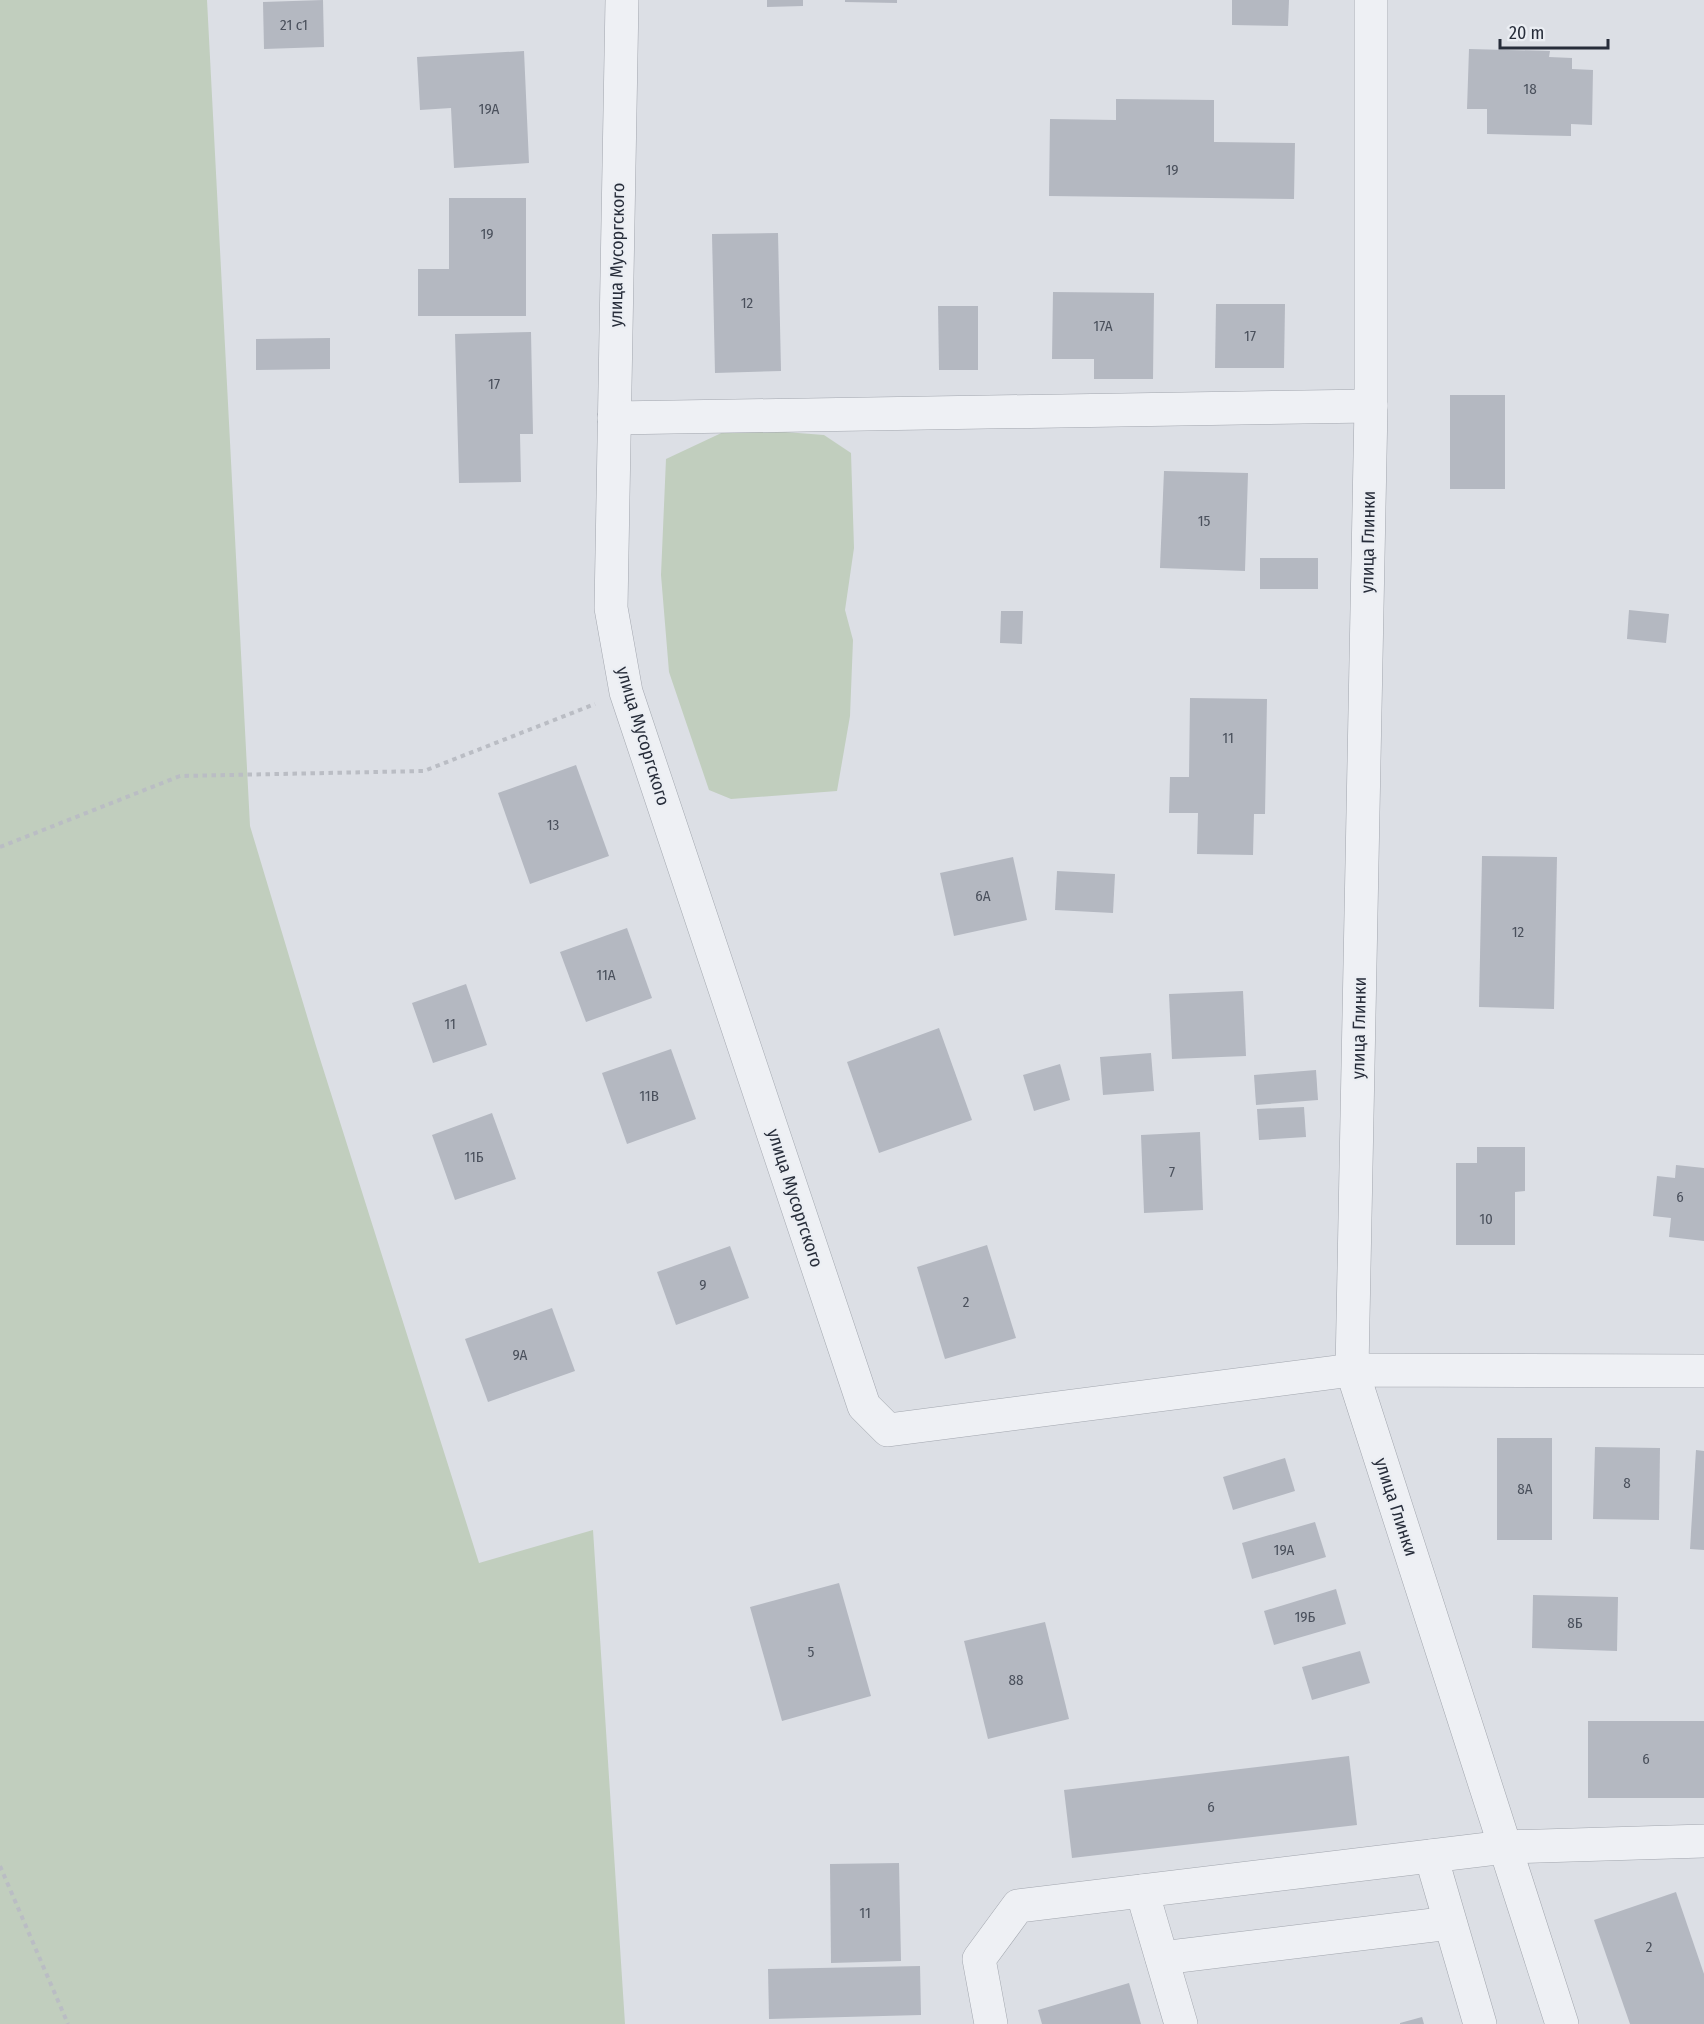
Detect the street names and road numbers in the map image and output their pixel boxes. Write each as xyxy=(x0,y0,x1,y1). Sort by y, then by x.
street label: улица Мусоргского xyxy=(605,183,629,327)
street label: улица Глинки xyxy=(1356,491,1380,593)
street label: улица Мусоргского xyxy=(611,664,675,808)
street label: улица Глинки xyxy=(1347,977,1371,1079)
street label: улица Мусоргского xyxy=(762,1126,828,1270)
street label: улица Глинки xyxy=(1370,1455,1422,1559)

